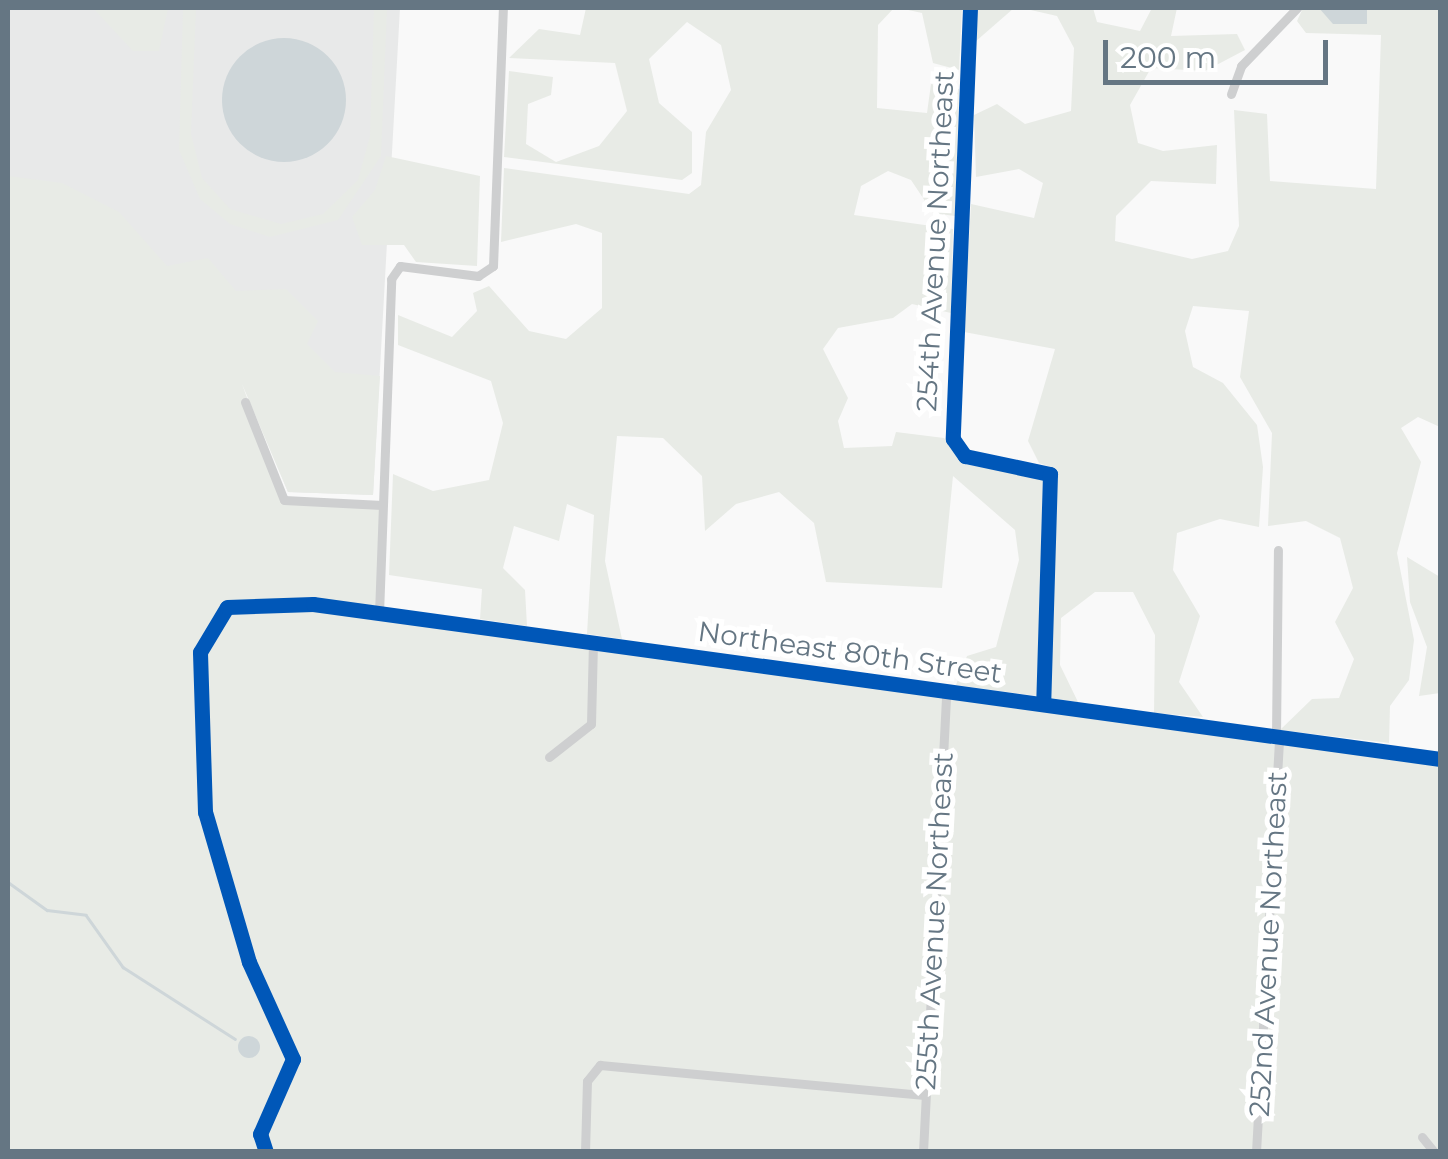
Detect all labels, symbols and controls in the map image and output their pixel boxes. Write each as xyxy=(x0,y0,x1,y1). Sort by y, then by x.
scale bar xyxy=(1108,20,1333,82)
text: 200 m xyxy=(1120,39,1216,76)
street label: 254th Avenue Northeast xyxy=(909,70,961,412)
street label: Northeast 80th Street xyxy=(696,614,1004,690)
street label: 255th Avenue Northeast xyxy=(908,751,960,1091)
street label: 252nd Avenue Northeast xyxy=(1242,770,1294,1118)

